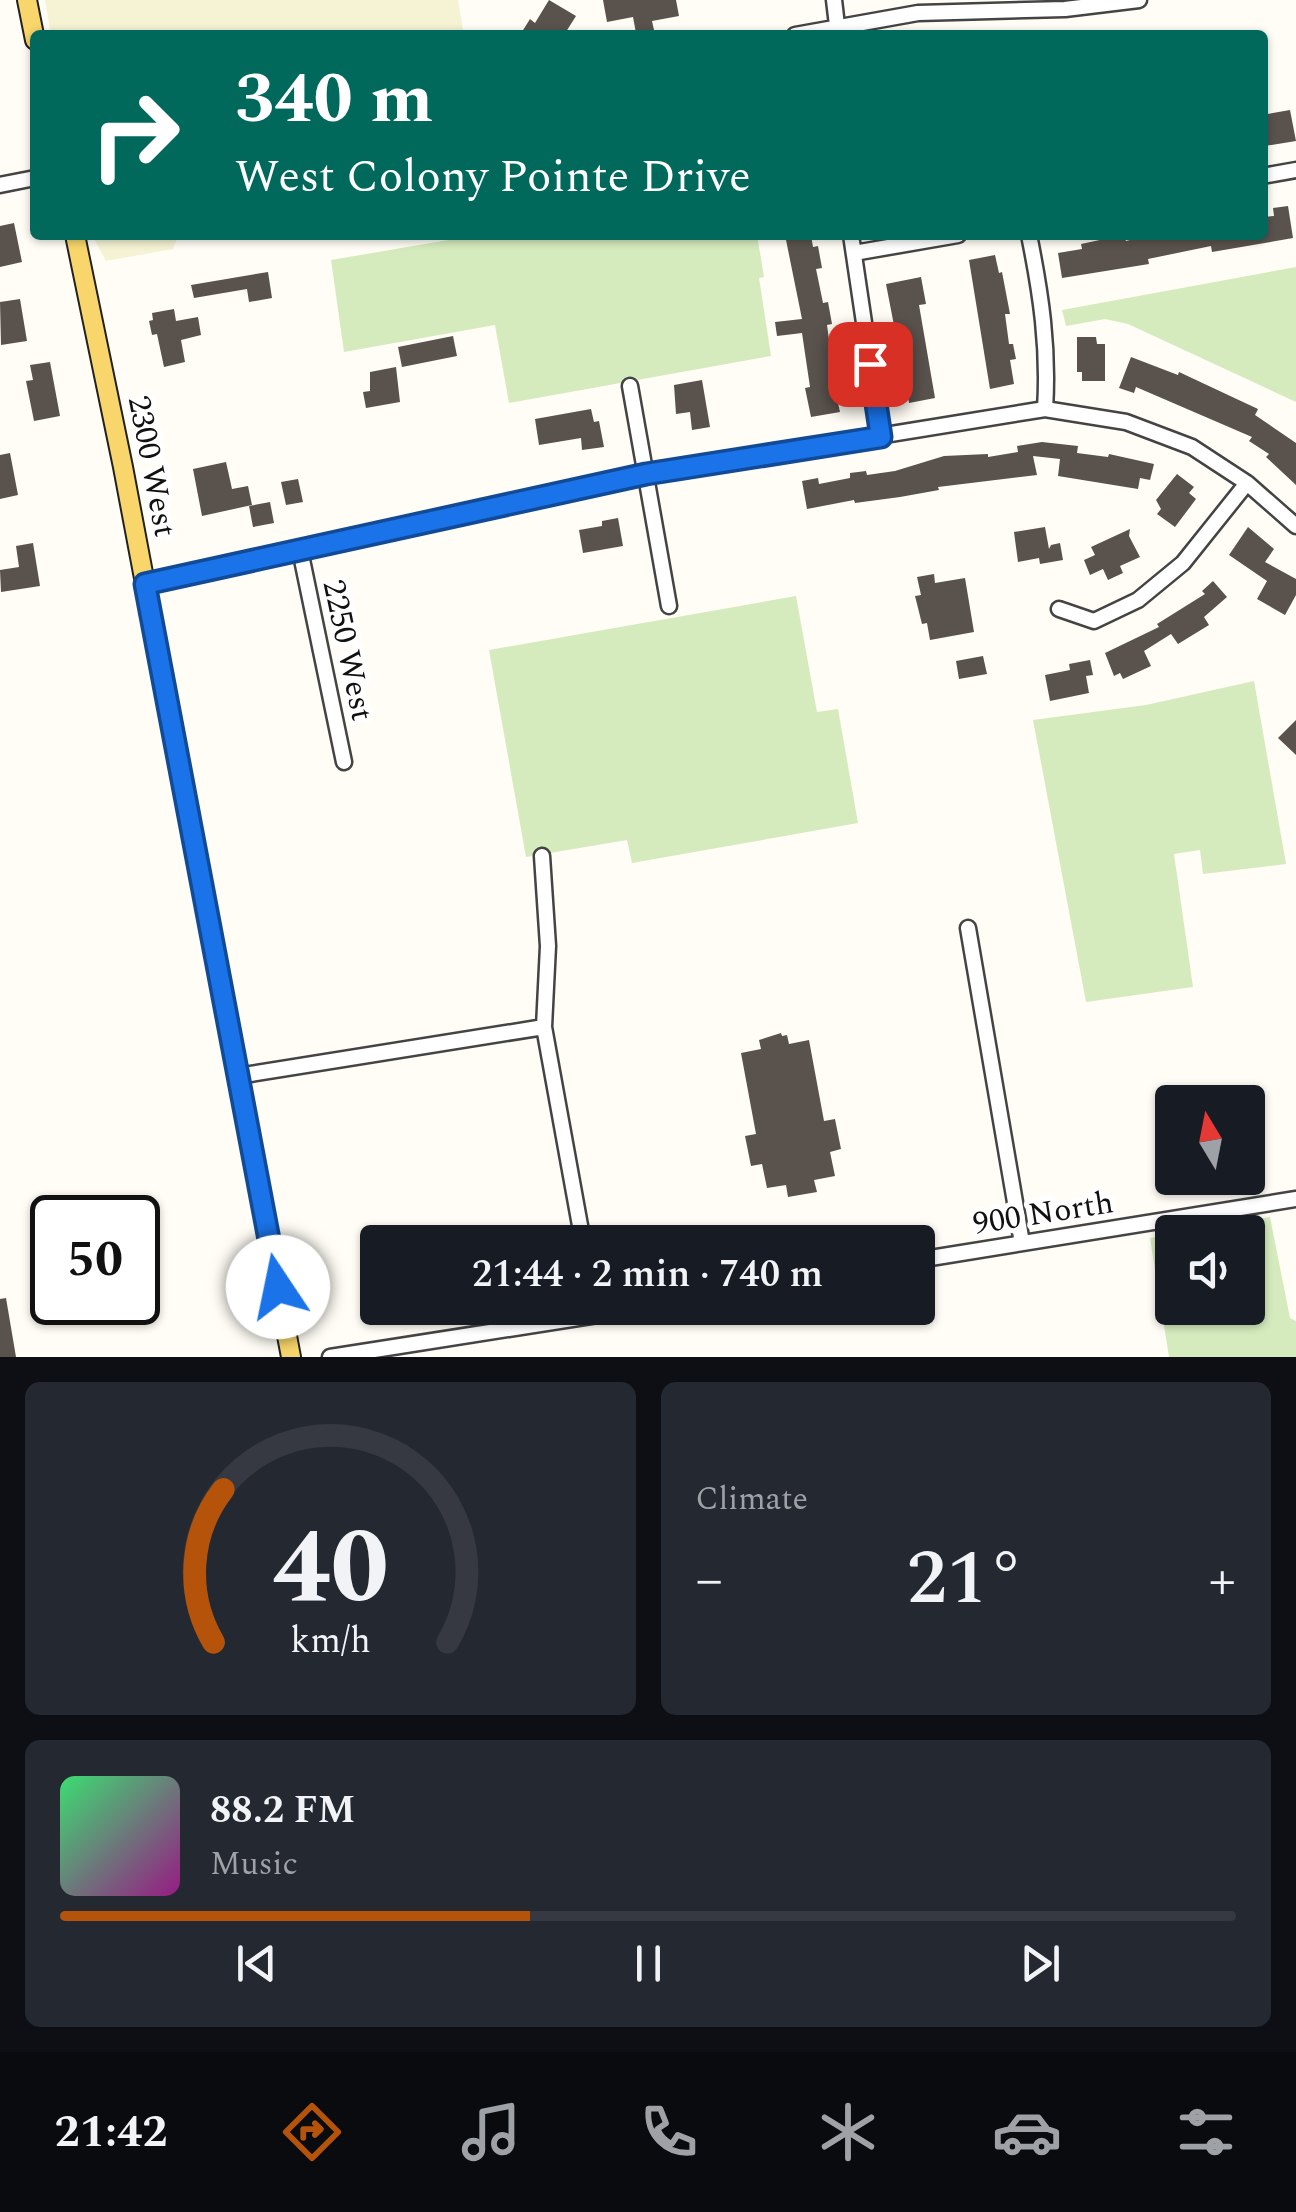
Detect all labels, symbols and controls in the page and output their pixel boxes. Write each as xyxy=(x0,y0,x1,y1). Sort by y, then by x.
text: 340 m xyxy=(235,47,433,153)
icon: right xyxy=(70,70,200,200)
text: West Colony Pointe Drive xyxy=(235,143,751,212)
pin xyxy=(828,322,913,407)
icon: arrive xyxy=(843,337,898,392)
street label: 2300 West xyxy=(114,391,189,541)
street label: 2250 West xyxy=(309,575,386,725)
north arrow xyxy=(1155,1085,1265,1195)
map controls xyxy=(1155,1085,1265,1325)
street label: 900 North xyxy=(970,1178,1117,1249)
speed limit sign: 50 xyxy=(30,1195,160,1325)
button: sound xyxy=(1155,1215,1265,1325)
position arrow xyxy=(226,1235,330,1339)
text: 21:44 · 2 min · 740 m xyxy=(472,1246,823,1304)
text: Climate xyxy=(696,1475,808,1524)
text: 40 xyxy=(272,1490,389,1648)
text: 21° xyxy=(907,1523,1025,1637)
text: − xyxy=(696,1539,723,1622)
text: + xyxy=(1208,1539,1236,1622)
text: km/h xyxy=(290,1614,370,1669)
text: 88.2 FM xyxy=(210,1782,355,1840)
text: Music xyxy=(210,1840,298,1889)
icon: previous xyxy=(229,1936,284,1991)
icon: pause xyxy=(621,1936,676,1991)
icon: next xyxy=(1013,1936,1068,1991)
icon: directions xyxy=(277,2097,347,2167)
icon: music xyxy=(456,2097,526,2167)
icon: phone xyxy=(634,2097,704,2167)
icon: climate xyxy=(813,2097,883,2167)
icon: car xyxy=(992,2097,1062,2167)
icon: filters xyxy=(1171,2097,1241,2167)
text: 21:42 xyxy=(54,2098,168,2167)

